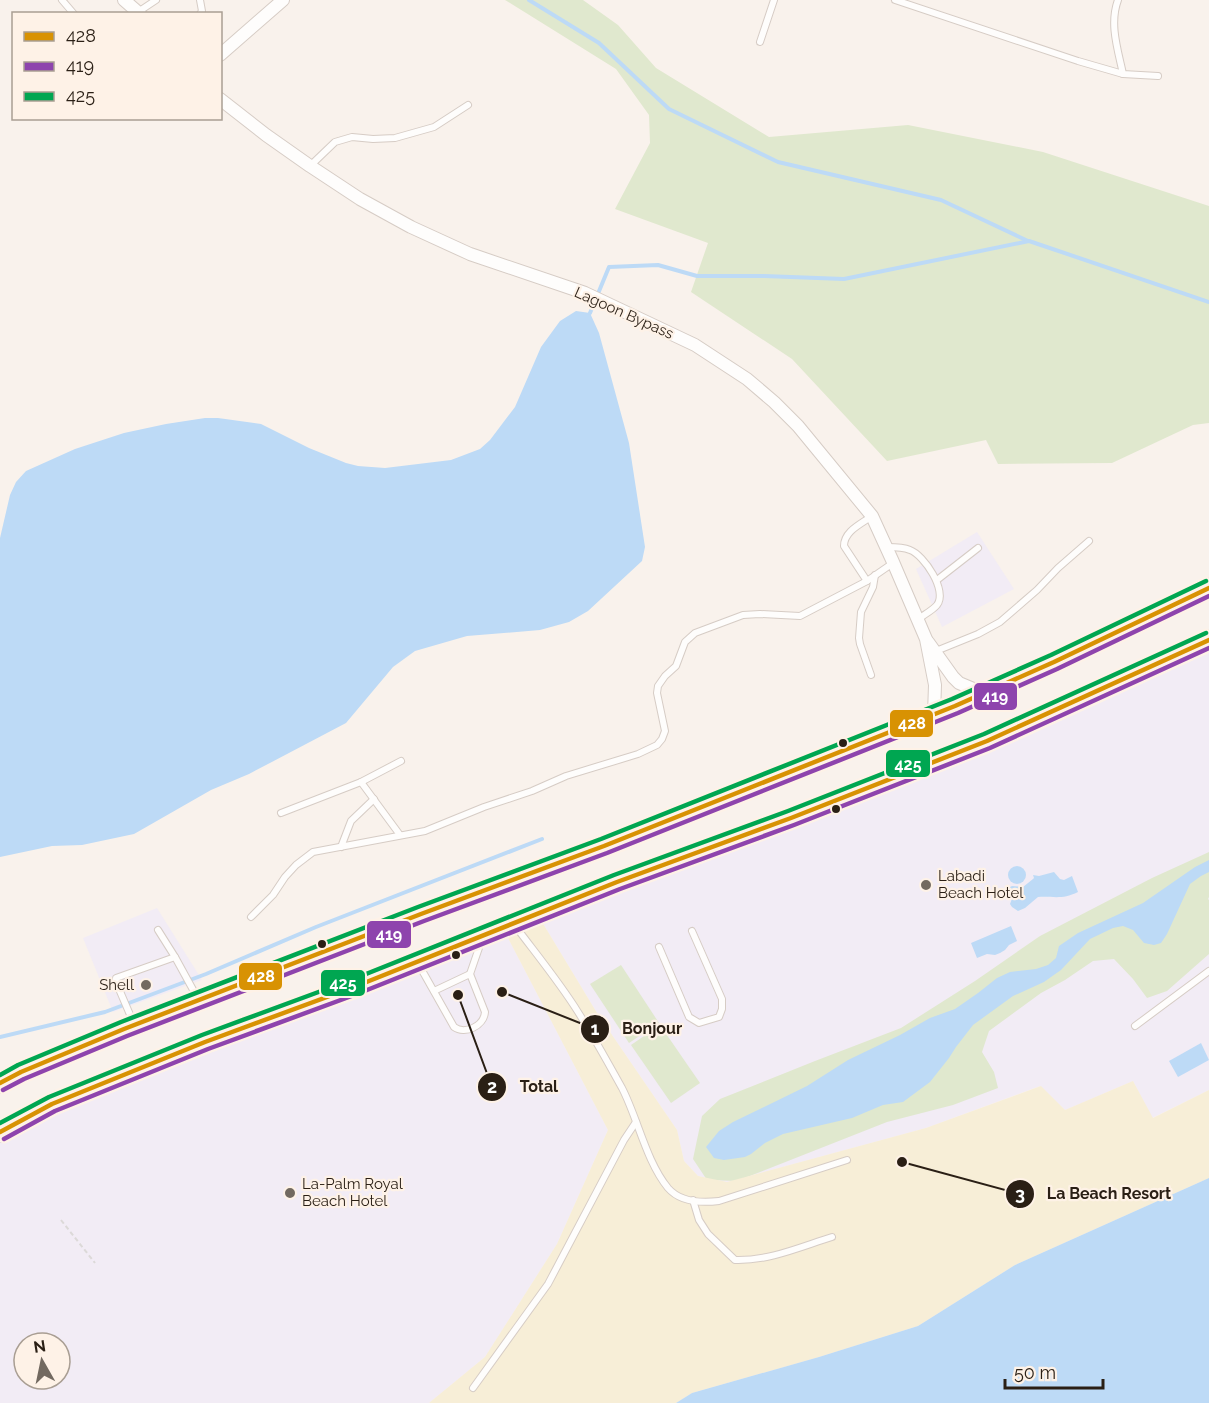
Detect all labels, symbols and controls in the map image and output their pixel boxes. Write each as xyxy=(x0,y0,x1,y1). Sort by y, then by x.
legend xyxy=(12,12,222,120)
text: 428 xyxy=(66,25,96,46)
text: 419 xyxy=(66,55,94,76)
text: 425 xyxy=(66,85,95,106)
street label: Lagoon Bypass xyxy=(572,283,676,343)
line badge: 419 xyxy=(973,682,1018,711)
text: 419 xyxy=(982,687,1008,706)
line badge: 428 xyxy=(889,709,934,738)
text: 428 xyxy=(898,714,926,733)
unlabelled marker xyxy=(837,737,849,749)
line badge: 425 xyxy=(885,749,931,778)
text: 425 xyxy=(894,755,922,774)
unlabelled marker xyxy=(830,803,842,815)
place label: Labadi Beach Hotel xyxy=(938,867,1024,902)
marker: Labadi Beach Hotel xyxy=(919,878,933,892)
line badge: 419 xyxy=(366,920,412,949)
text: 419 xyxy=(376,925,402,944)
unlabelled marker xyxy=(316,938,328,950)
unlabelled marker xyxy=(450,949,462,961)
line badge: 428 xyxy=(238,962,283,991)
text: 428 xyxy=(247,967,275,986)
line badge: 425 xyxy=(320,969,366,997)
text: 425 xyxy=(329,974,357,993)
place label: Shell xyxy=(99,976,135,994)
marker: Shell xyxy=(139,978,153,992)
callout: Bonjour xyxy=(580,1012,694,1046)
text: 1 xyxy=(591,1018,600,1039)
text: Bonjour xyxy=(622,1019,682,1038)
callout: Total xyxy=(477,1070,570,1104)
text: 2 xyxy=(487,1076,497,1097)
text: Total xyxy=(520,1077,559,1096)
place label: La-Palm Royal Beach Hotel xyxy=(302,1175,404,1210)
callout: La Beach Resort xyxy=(1005,1177,1183,1211)
text: 3 xyxy=(1015,1183,1025,1204)
text: La Beach Resort xyxy=(1047,1184,1171,1203)
marker: La-Palm Royal Beach Hotel xyxy=(283,1186,297,1200)
north arrow xyxy=(12,1331,72,1391)
text: N xyxy=(32,1336,47,1357)
scale bar xyxy=(1005,1352,1102,1390)
text: 50 m xyxy=(1014,1362,1056,1383)

